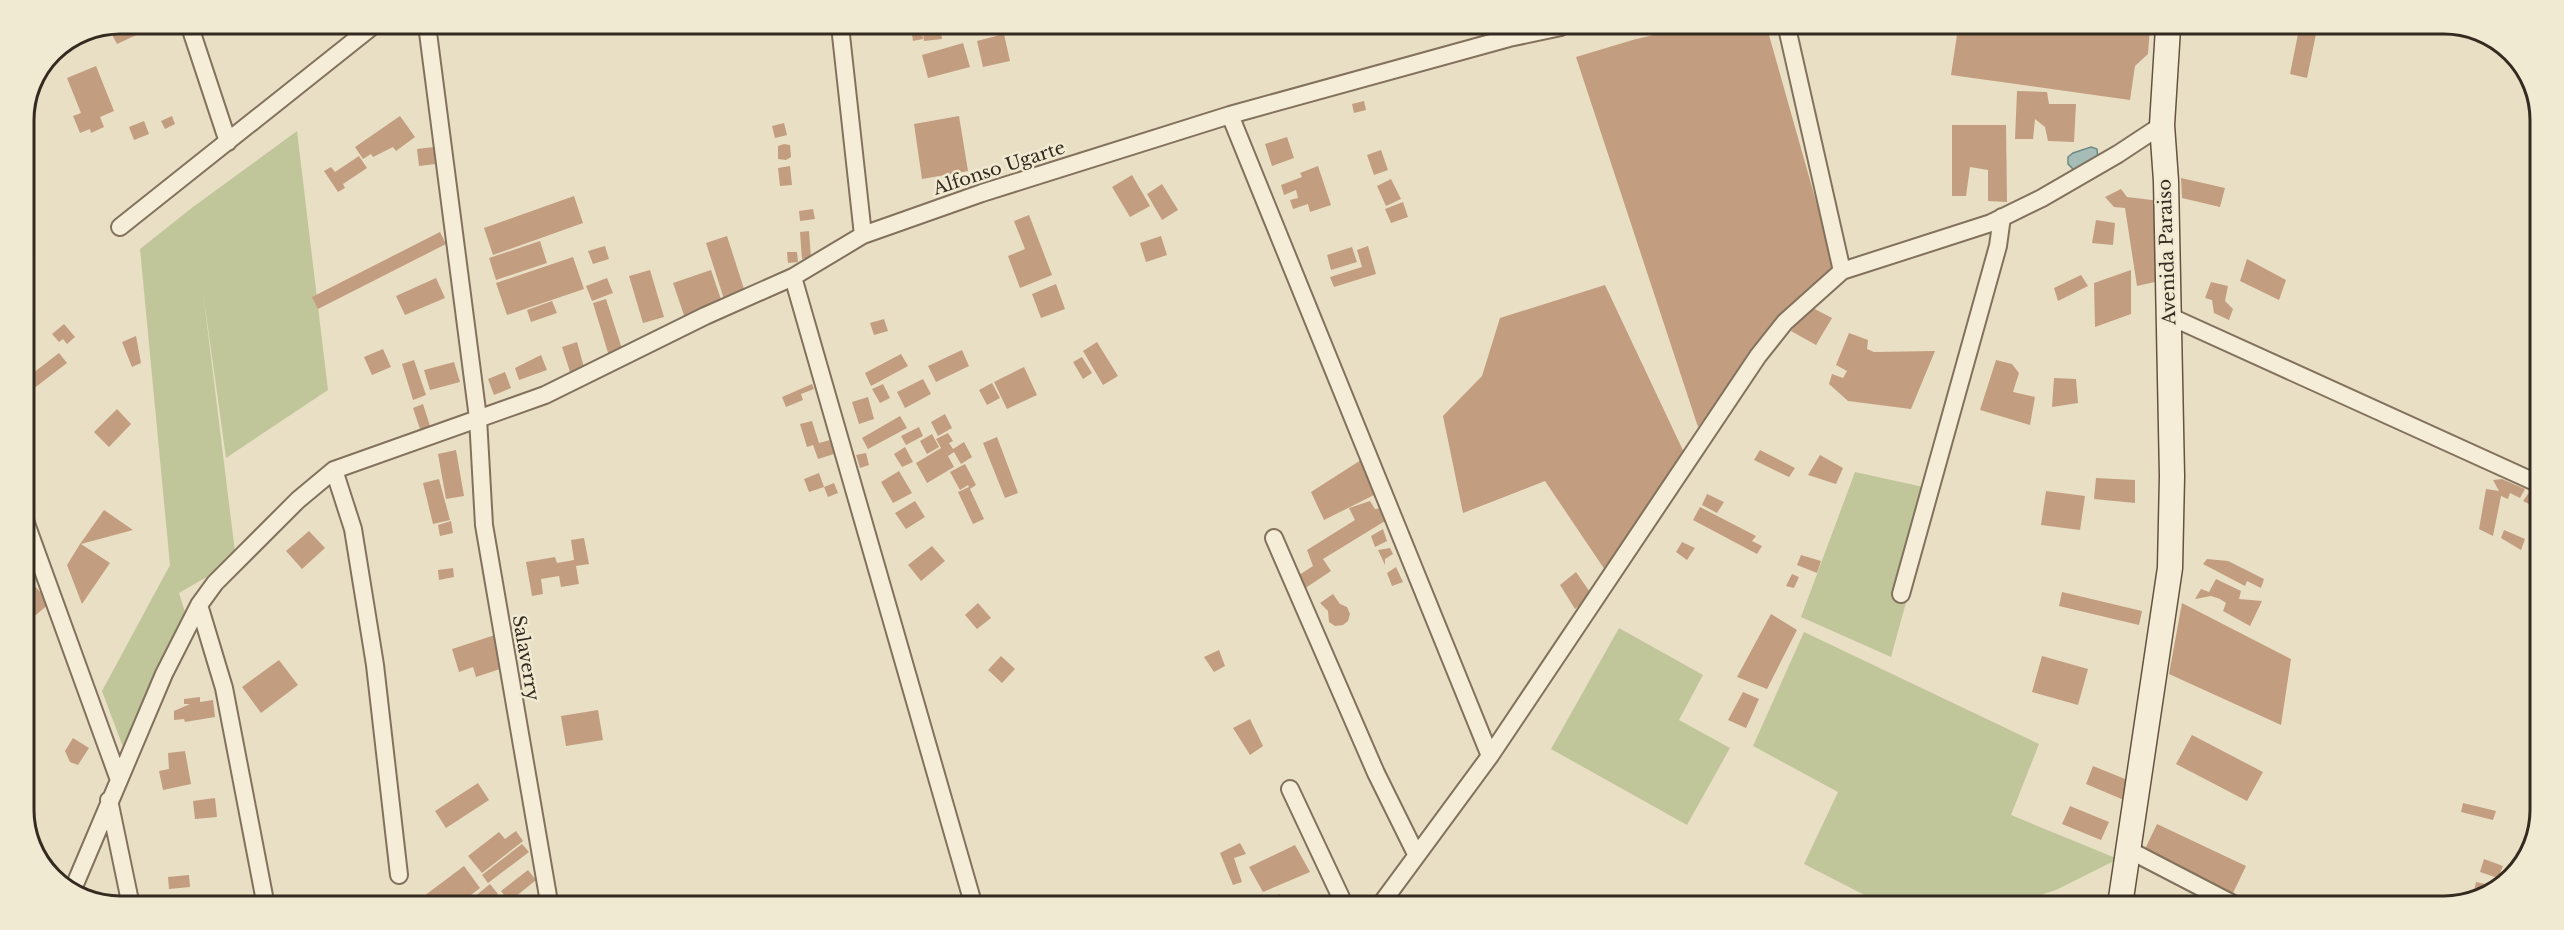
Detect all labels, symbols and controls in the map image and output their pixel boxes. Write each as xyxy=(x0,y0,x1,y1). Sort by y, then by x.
street label: Alfonso Ugarte xyxy=(929,136,1068,200)
street label: Avenida Paraiso xyxy=(2153,179,2181,326)
street label: Salaverry xyxy=(508,613,544,703)

